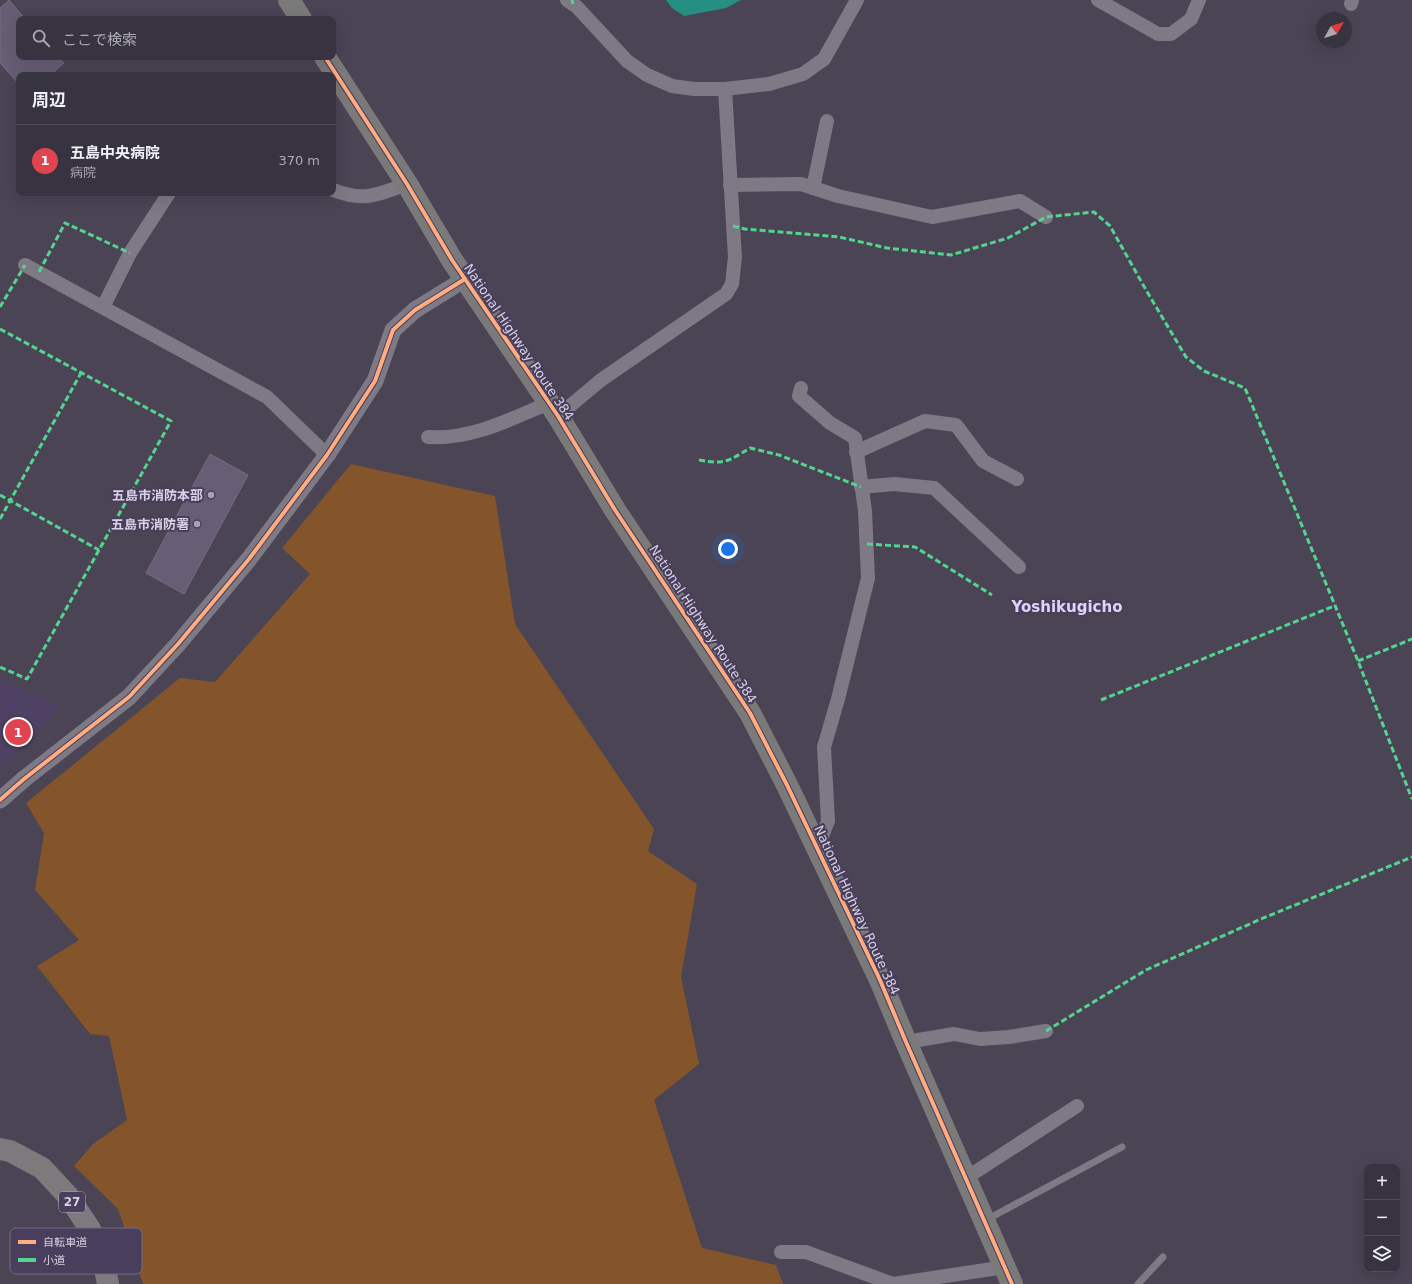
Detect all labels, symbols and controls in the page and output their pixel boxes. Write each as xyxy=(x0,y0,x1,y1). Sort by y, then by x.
north arrow xyxy=(1316,12,1352,48)
search box xyxy=(16,16,336,60)
icon: search xyxy=(30,27,52,49)
text: ここで検索 xyxy=(62,31,137,49)
text: 周辺 xyxy=(32,90,66,110)
text: 五島中央病院 xyxy=(70,144,160,162)
text: 1 xyxy=(40,153,50,168)
text: 370 m xyxy=(278,153,320,168)
text: 病院 xyxy=(70,165,96,180)
street label: National Highway Route 384 xyxy=(461,261,577,423)
place label: 五島市消防本部 xyxy=(112,488,203,503)
marker: 五島市消防本部 xyxy=(206,490,216,500)
place label: 五島市消防署 xyxy=(111,517,189,532)
marker: 五島市消防署 xyxy=(192,519,202,529)
your location xyxy=(718,539,738,559)
street label: National Highway Route 384 xyxy=(646,542,760,706)
district label: Yoshikugicho xyxy=(1011,598,1122,616)
pin: 1 xyxy=(5,717,31,747)
street label: National Highway Route 384 xyxy=(811,823,903,997)
map controls xyxy=(1364,1164,1400,1272)
button: + xyxy=(1364,1164,1400,1200)
road number: 27 xyxy=(59,1192,85,1212)
button: − xyxy=(1364,1200,1400,1236)
legend xyxy=(10,1228,142,1274)
text: 自転車道 xyxy=(43,1236,87,1249)
button: layers xyxy=(1364,1236,1400,1272)
text: 小道 xyxy=(43,1254,65,1267)

